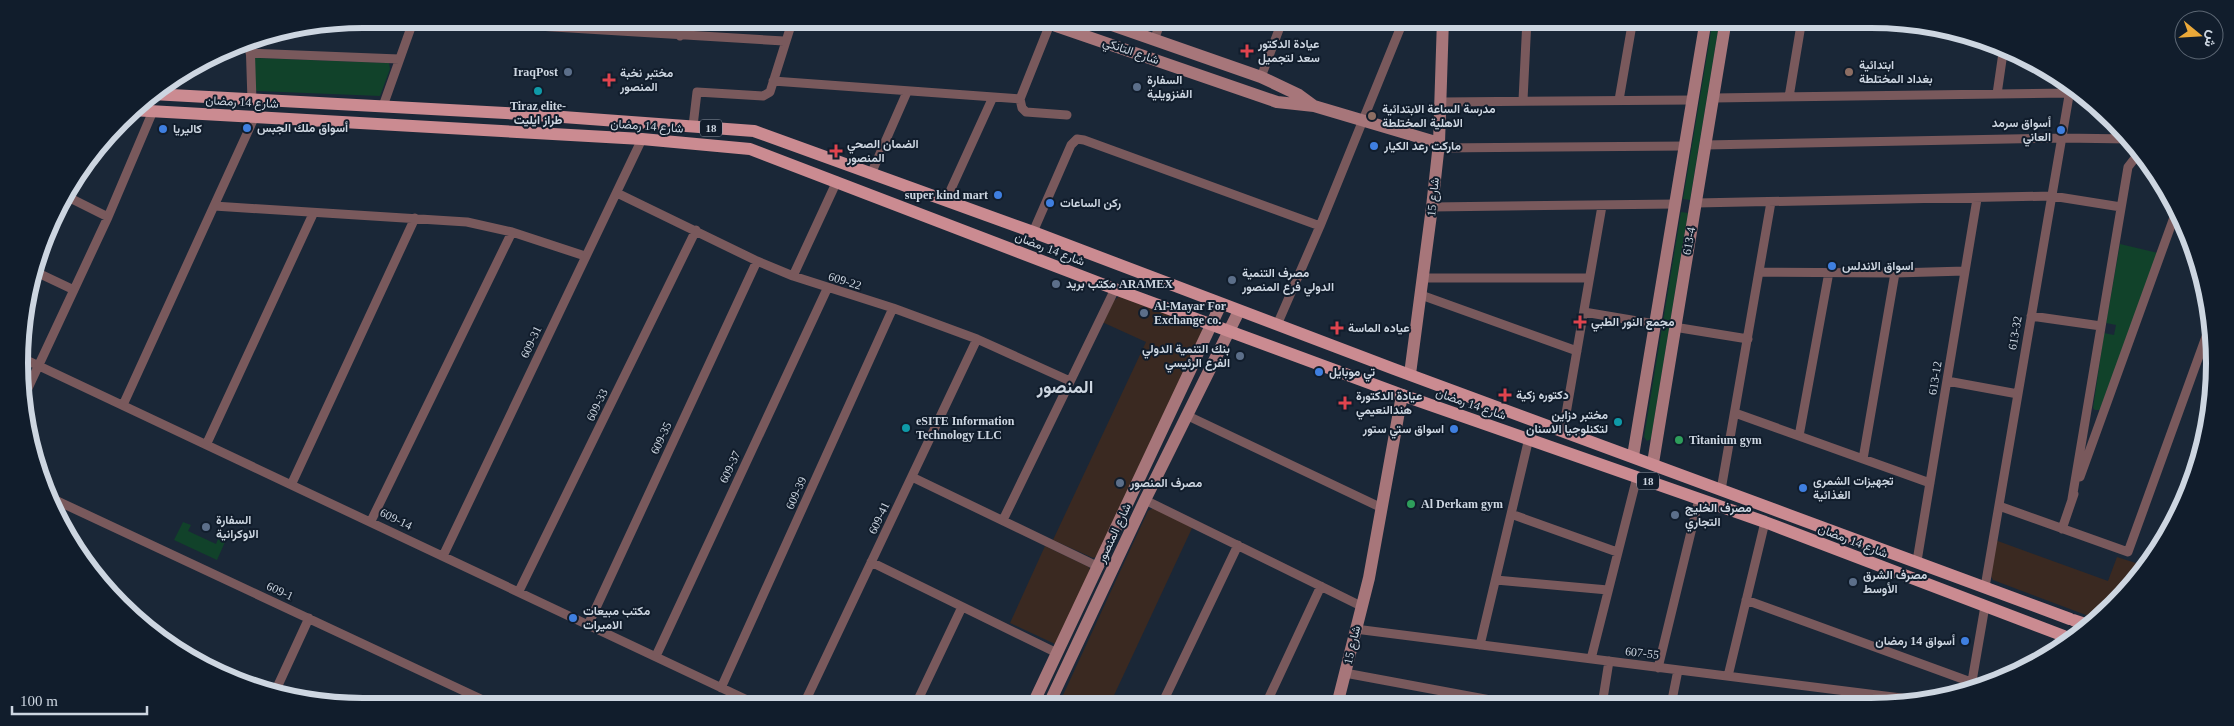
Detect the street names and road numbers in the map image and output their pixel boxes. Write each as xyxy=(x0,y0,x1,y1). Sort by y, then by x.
street label: شارع التانكي xyxy=(1100,35,1161,70)
street label: شارع 14 رمضان xyxy=(205,93,279,113)
street label: شارع 14 رمضان xyxy=(610,116,684,138)
road number: 18 xyxy=(700,120,722,136)
street label: شارع 15 xyxy=(1424,177,1444,217)
street label: 613-4 xyxy=(1680,226,1698,256)
street label: شارع 14 رمضان xyxy=(1013,229,1087,271)
street label: 609-22 xyxy=(827,269,863,293)
street label: 613-32 xyxy=(2005,315,2025,351)
street label: 609-31 xyxy=(517,324,545,360)
street label: 613-12 xyxy=(1925,360,1945,396)
street label: شارع 14 رمضان xyxy=(1433,385,1508,424)
street label: 609-33 xyxy=(583,387,611,423)
street label: 609-35 xyxy=(647,420,675,456)
street label: 609-37 xyxy=(716,449,744,485)
road number: 18 xyxy=(1637,472,1659,490)
street label: 609-39 xyxy=(783,475,809,511)
street label: 609-41 xyxy=(865,500,893,536)
street label: شارع المنصور xyxy=(1094,501,1136,567)
street label: 609-14 xyxy=(378,505,414,533)
street label: شارع 14 رمضان xyxy=(1816,521,1890,563)
street label: 609-1 xyxy=(264,579,296,603)
street label: شارع 15 xyxy=(1341,624,1365,666)
street label: 607-55 xyxy=(1624,644,1660,662)

